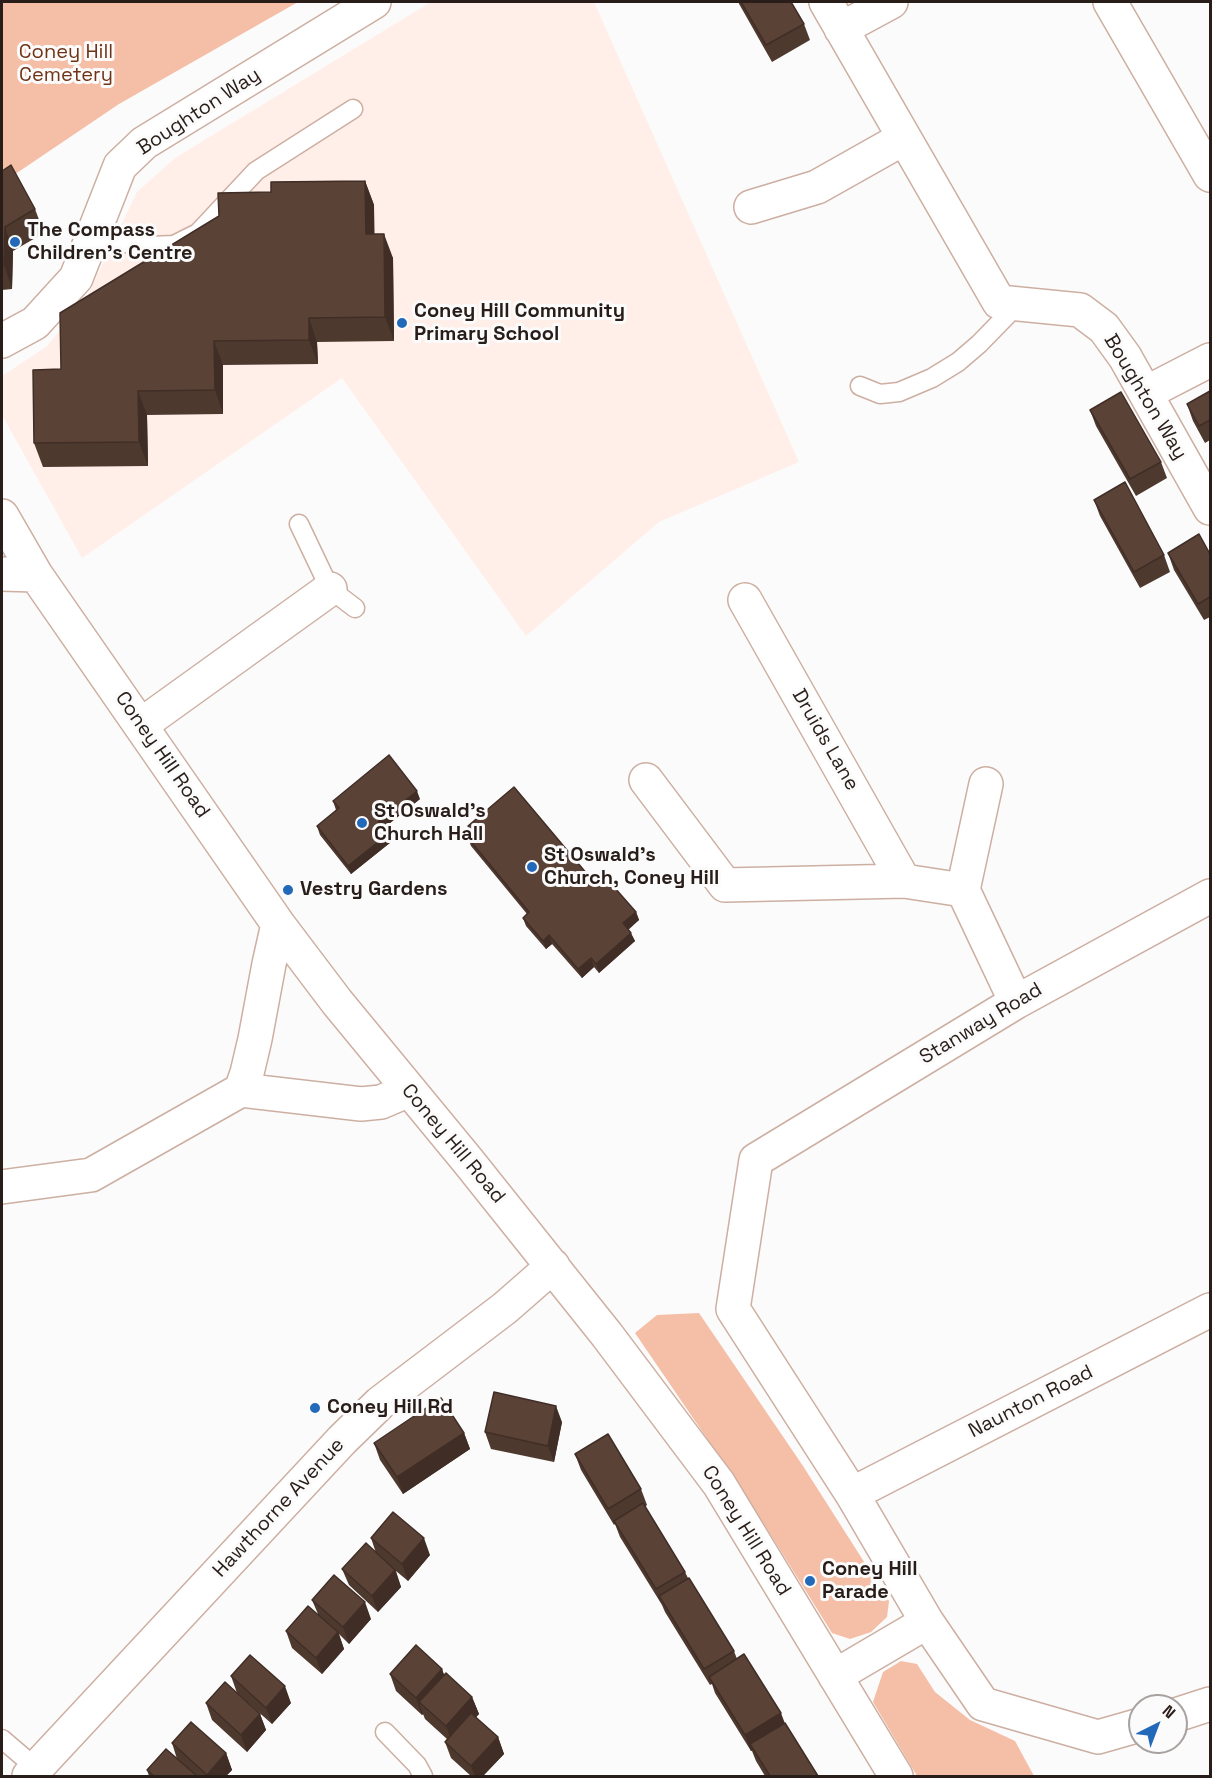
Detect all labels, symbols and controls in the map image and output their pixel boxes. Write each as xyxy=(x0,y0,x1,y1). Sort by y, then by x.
park label: Coney Hill Cemetery xyxy=(19,41,113,88)
street label: Boughton Way xyxy=(133,63,265,161)
place label: The Compass Children's Centre xyxy=(27,219,193,266)
marker: The Compass Children's Centre xyxy=(8,235,22,249)
place label: Coney Hill Community Primary School xyxy=(414,300,625,347)
marker: Coney Hill Community Primary School xyxy=(395,316,409,330)
street label: Boughton Way xyxy=(1098,330,1192,464)
street label: Druids Lane xyxy=(786,685,864,795)
street label: Coney Hill Road xyxy=(110,687,214,823)
place label: St Oswald's Church Hall xyxy=(374,800,486,847)
marker: St Oswald's Church Hall xyxy=(355,816,369,830)
place label: St Oswald's Church, Coney Hill xyxy=(544,844,719,891)
marker: St Oswald's Church, Coney Hill xyxy=(525,860,539,874)
place label: Vestry Gardens xyxy=(300,878,447,902)
marker: Vestry Gardens xyxy=(281,883,295,897)
street label: Stanway Road xyxy=(915,978,1047,1070)
street label: Coney Hill Road xyxy=(396,1079,510,1209)
street label: Naunton Road xyxy=(965,1360,1097,1444)
place label: Coney Hill Rd xyxy=(327,1396,453,1420)
marker: Coney Hill Rd xyxy=(308,1401,322,1415)
street label: Hawthorne Avenue xyxy=(208,1433,350,1583)
street label: Coney Hill Road xyxy=(696,1462,796,1600)
place label: Coney Hill Parade xyxy=(822,1558,917,1605)
marker: Coney Hill Parade xyxy=(803,1574,817,1588)
north arrow xyxy=(1128,1694,1188,1754)
text: N xyxy=(1158,1700,1180,1723)

